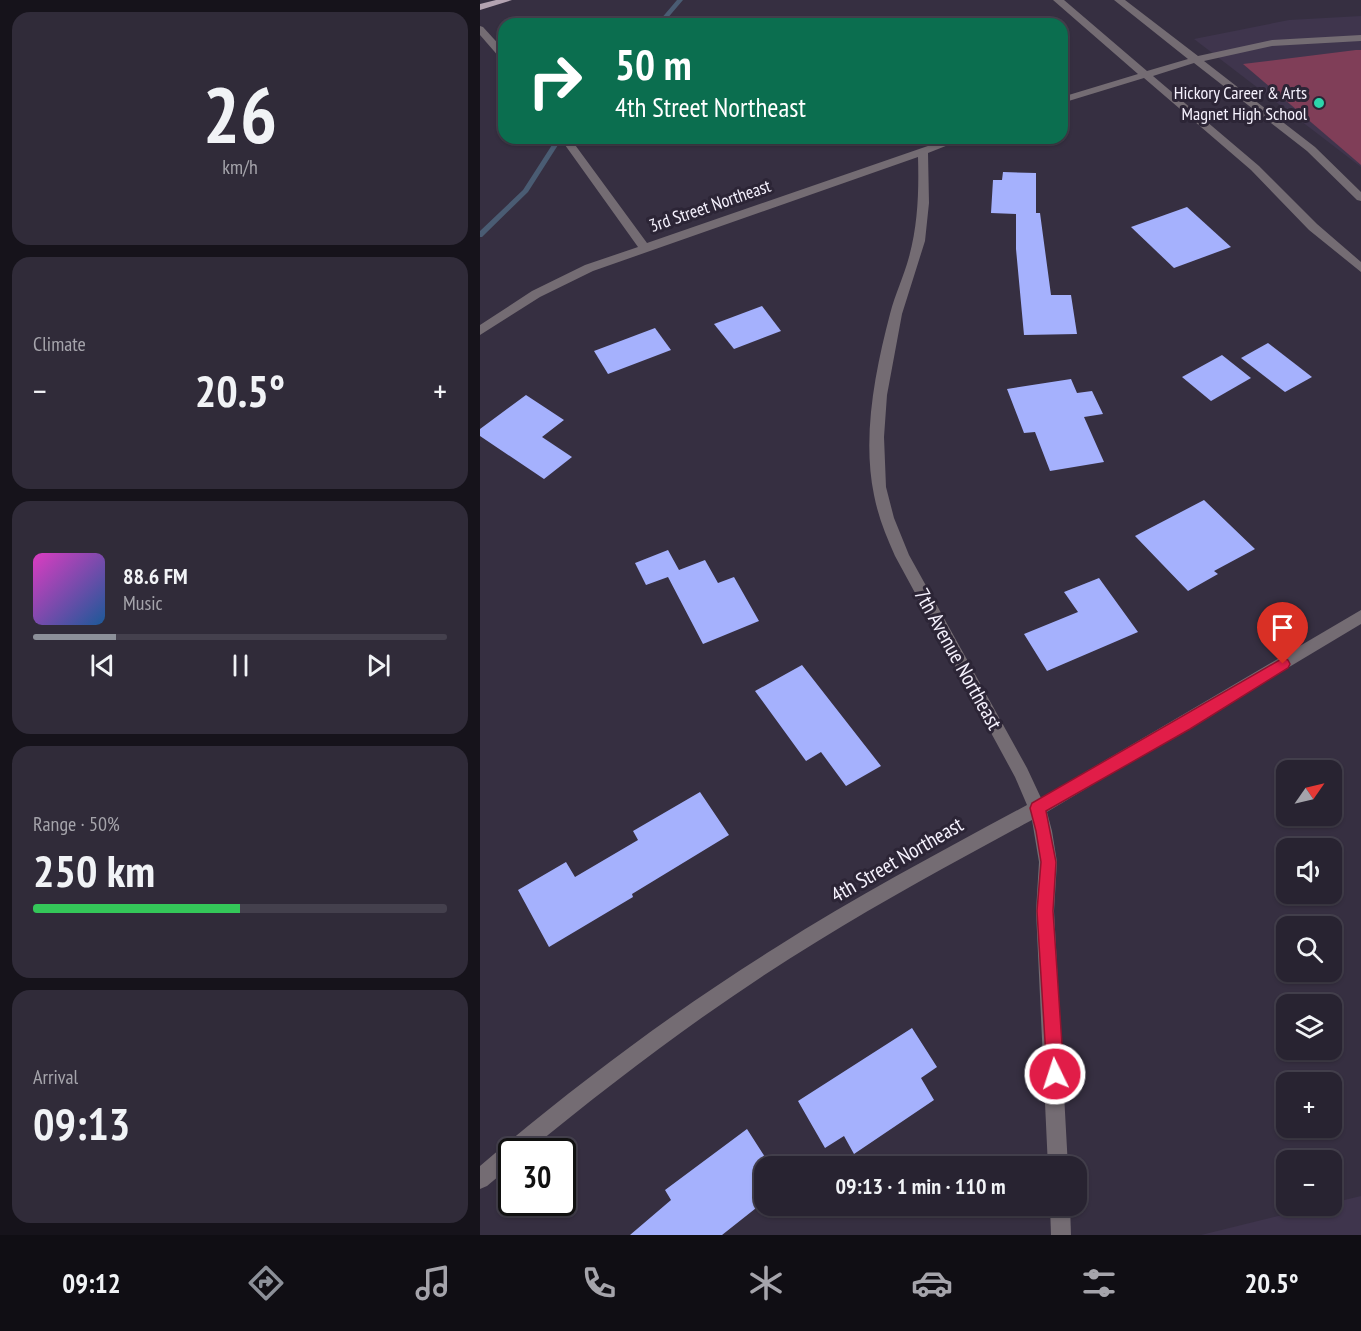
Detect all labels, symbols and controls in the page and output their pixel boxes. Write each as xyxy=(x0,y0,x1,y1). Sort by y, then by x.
text: 50 m xyxy=(615,37,692,92)
icon: right xyxy=(516,42,594,120)
text: 26 xyxy=(203,64,277,165)
place label: Hickory Career & Arts Magnet High School xyxy=(1174,81,1308,125)
text: 4th Street Northeast xyxy=(615,90,806,124)
marker: Hickory Career & Arts Magnet High School xyxy=(1312,96,1326,110)
text: km/h xyxy=(222,154,258,180)
street label: 3rd Street Northeast xyxy=(646,174,774,237)
text: Climate xyxy=(33,331,86,357)
text: 20.5° xyxy=(195,361,285,419)
text: − xyxy=(33,369,47,412)
text: + xyxy=(433,369,447,412)
text: 88.6 FM xyxy=(123,562,188,590)
street label: 7th Avenue Northeast xyxy=(908,583,1008,734)
text: Music xyxy=(123,590,163,616)
pin xyxy=(1257,602,1308,664)
icon: arrive xyxy=(1266,611,1299,644)
icon: previous xyxy=(86,649,119,682)
icon: pause xyxy=(224,649,257,682)
icon: next xyxy=(362,649,395,682)
north arrow xyxy=(1276,760,1342,826)
map controls xyxy=(1276,760,1342,1216)
text: Range · 50% xyxy=(33,811,120,837)
street label: 4th Street Northeast xyxy=(826,811,968,908)
button: sound xyxy=(1276,838,1342,904)
text: 250 km xyxy=(33,841,155,899)
button: search xyxy=(1276,916,1342,982)
button: layers xyxy=(1276,994,1342,1060)
position arrow xyxy=(1023,1042,1087,1106)
text: Arrival xyxy=(33,1064,78,1090)
button: + xyxy=(1276,1072,1342,1138)
text: 09:13 xyxy=(33,1094,130,1152)
speed limit sign: 30 xyxy=(498,1138,576,1216)
button: − xyxy=(1276,1150,1342,1216)
text: 09:13 · 1 min · 110 m xyxy=(835,1172,1006,1200)
icon: directions xyxy=(245,1262,287,1304)
icon: music xyxy=(412,1262,454,1304)
icon: phone xyxy=(578,1262,620,1304)
icon: climate xyxy=(745,1262,787,1304)
icon: car xyxy=(911,1262,953,1304)
icon: filters xyxy=(1078,1262,1120,1304)
text: 09:12 xyxy=(62,1266,121,1300)
text: 20.5° xyxy=(1244,1266,1299,1300)

